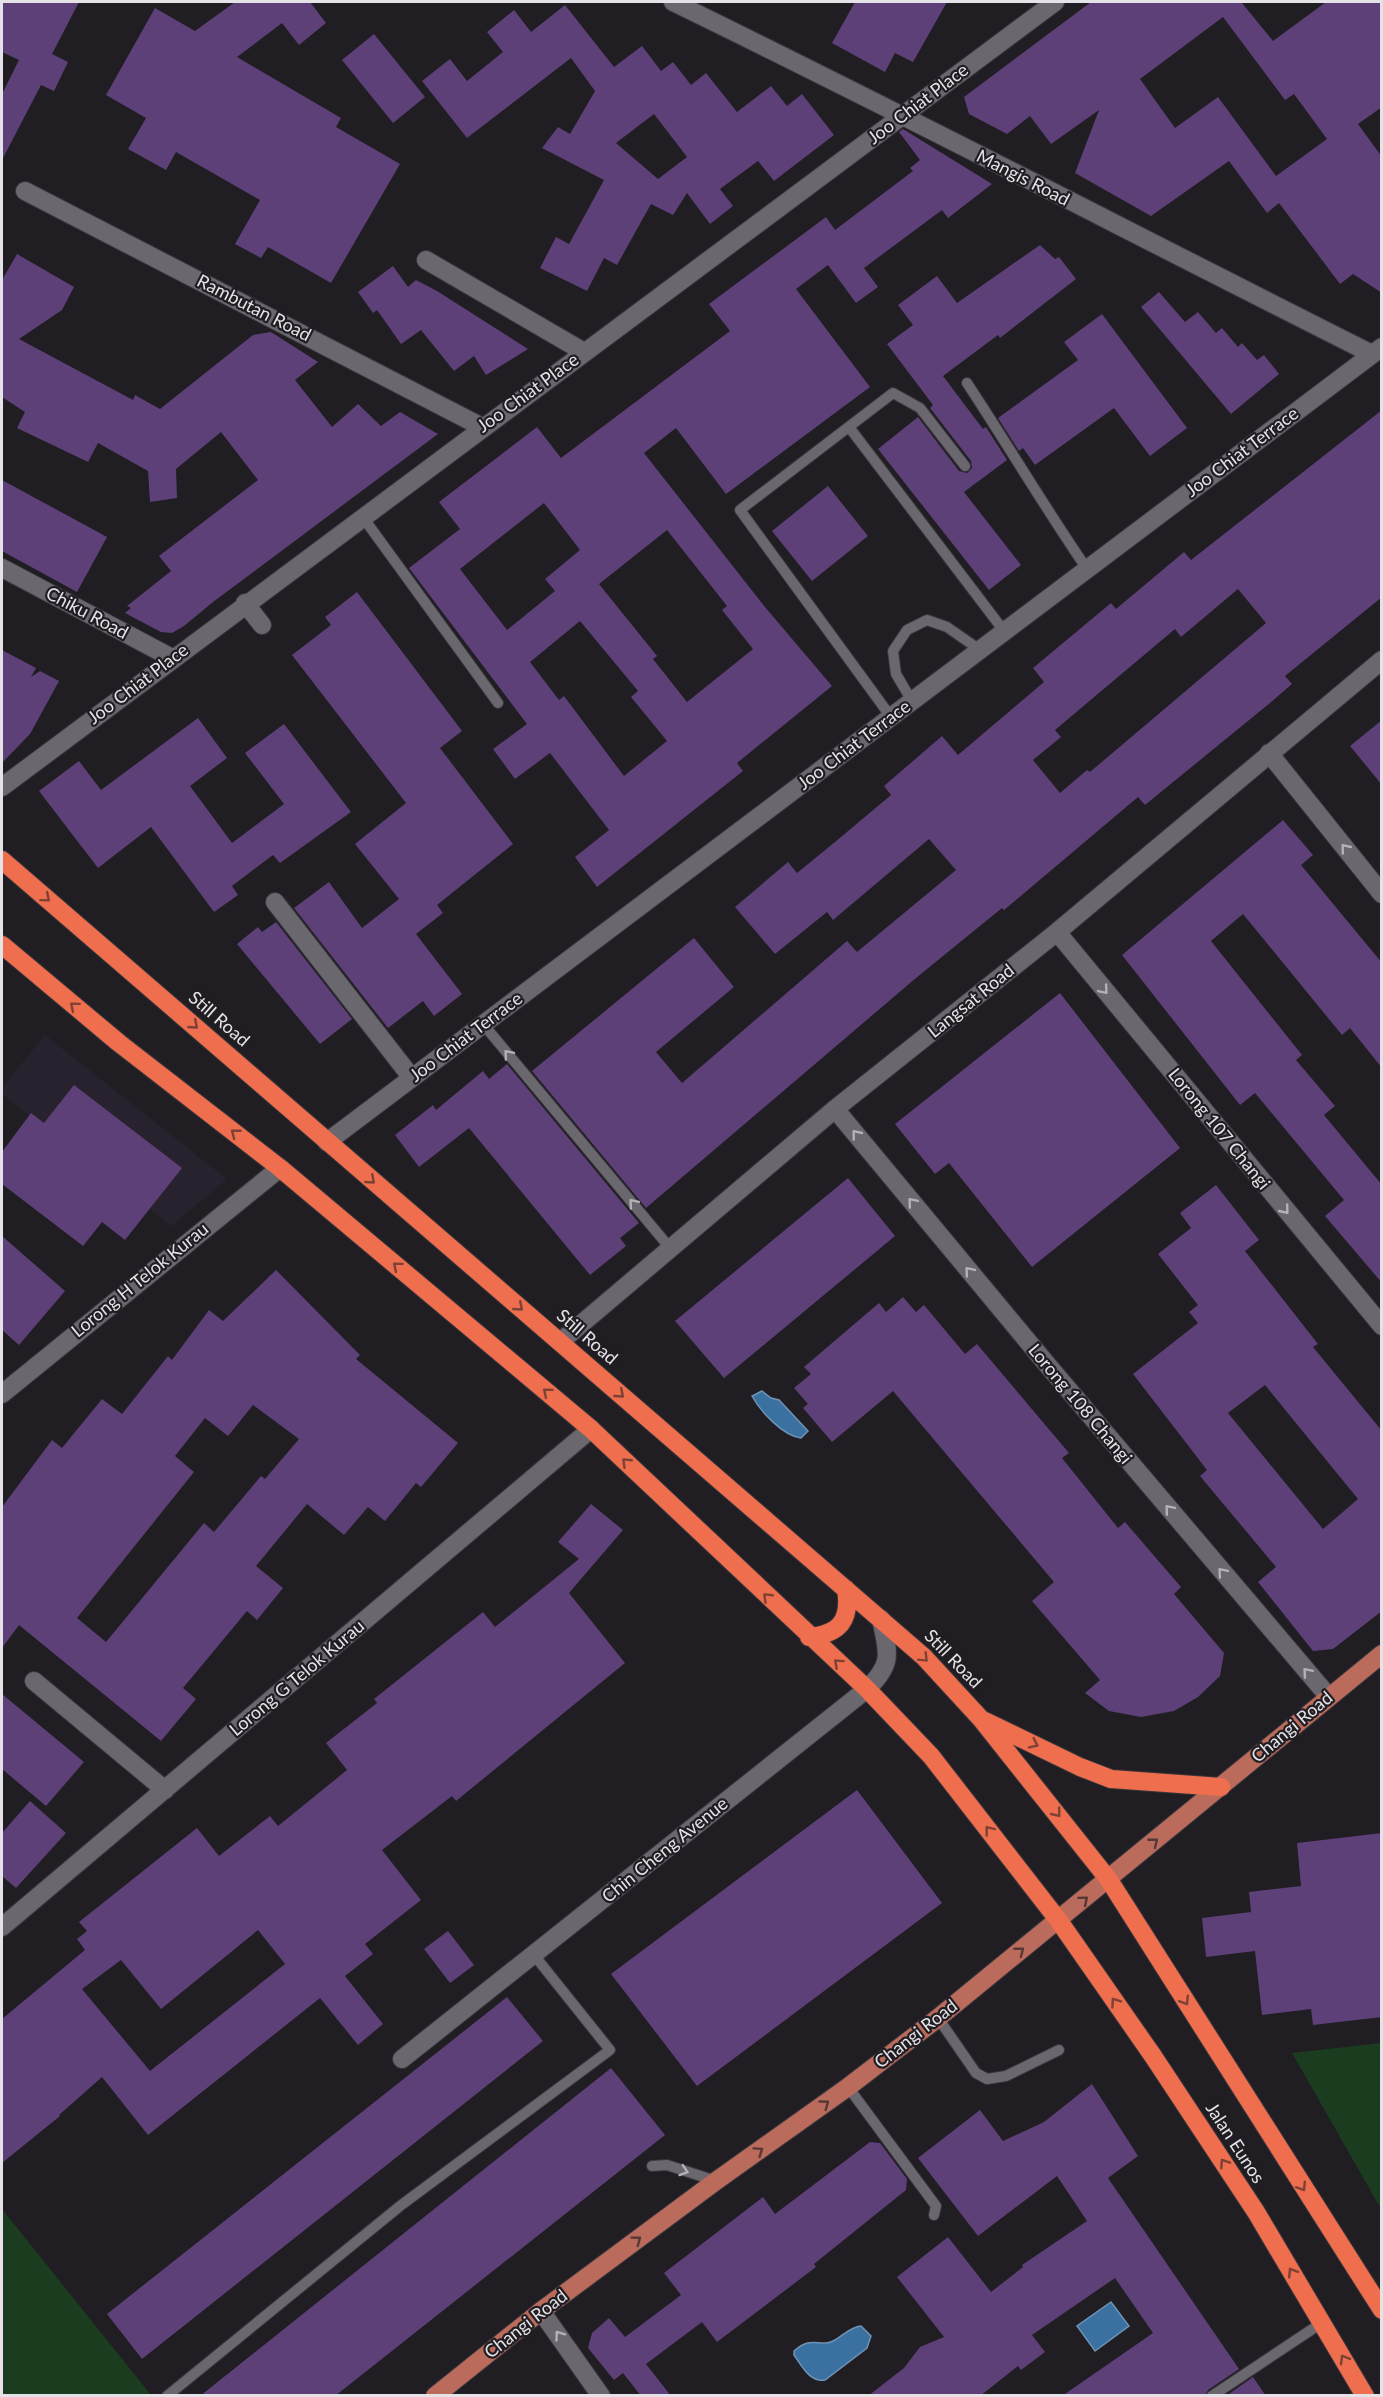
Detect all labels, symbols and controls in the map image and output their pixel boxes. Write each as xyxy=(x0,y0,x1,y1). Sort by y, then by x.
street label: Joo Chiat Place xyxy=(863,58,972,148)
street label: Mangis Road xyxy=(973,144,1074,210)
street label: Rambutan Road xyxy=(194,269,315,345)
street label: Joo Chiat Place xyxy=(472,348,583,436)
street label: Joo Chiat Terrace xyxy=(1181,402,1302,501)
street label: Chiku Road xyxy=(43,581,132,643)
street label: Joo Chiat Place xyxy=(83,638,192,728)
street label: Joo Chiat Terrace xyxy=(793,695,914,794)
one-way arrow xyxy=(1341,844,1352,855)
one-way arrow xyxy=(39,891,50,902)
street label: Langsat Road xyxy=(923,959,1018,1042)
one-way arrow xyxy=(1097,983,1108,994)
street label: Still Road xyxy=(185,986,255,1051)
street label: Joo Chiat Terrace xyxy=(405,987,526,1086)
one-way arrow xyxy=(70,1002,81,1013)
one-way arrow xyxy=(187,1018,198,1029)
one-way arrow xyxy=(504,1050,515,1061)
street label: Lorong 107 Changi xyxy=(1164,1063,1275,1194)
one-way arrow xyxy=(231,1129,242,1140)
one-way arrow xyxy=(852,1130,863,1141)
one-way arrow xyxy=(364,1173,375,1184)
one-way arrow xyxy=(908,1198,919,1209)
one-way arrow xyxy=(629,1199,640,1210)
one-way arrow xyxy=(1278,1203,1289,1214)
street label: Lorong H Telok Kurau xyxy=(66,1217,212,1341)
one-way arrow xyxy=(393,1263,404,1274)
one-way arrow xyxy=(965,1267,976,1278)
one-way arrow xyxy=(512,1299,523,1310)
street label: Still Road xyxy=(553,1304,623,1369)
street label: Lorong 108 Changi xyxy=(1024,1339,1137,1468)
one-way arrow xyxy=(613,1387,624,1398)
one-way arrow xyxy=(542,1388,553,1399)
one-way arrow xyxy=(622,1458,632,1469)
one-way arrow xyxy=(1165,1505,1176,1516)
one-way arrow xyxy=(1218,1568,1229,1579)
one-way arrow xyxy=(763,1593,773,1604)
street label: Lorong G Telok Kurau xyxy=(224,1614,368,1740)
street label: Still Road xyxy=(920,1624,987,1692)
one-way arrow xyxy=(917,1650,928,1661)
one-way arrow xyxy=(834,1659,845,1670)
one-way arrow xyxy=(1304,1668,1315,1679)
street label: Changi Road xyxy=(1246,1686,1336,1767)
one-way arrow xyxy=(1027,1736,1038,1748)
street label: Chin Cheng Avenue xyxy=(597,1792,732,1907)
one-way arrow xyxy=(1049,1807,1060,1818)
one-way arrow xyxy=(985,1826,996,1837)
one-way arrow xyxy=(1147,1839,1158,1850)
one-way arrow xyxy=(1077,1897,1088,1908)
one-way arrow xyxy=(1013,1948,1024,1959)
street label: Changi Road xyxy=(869,1994,961,2072)
one-way arrow xyxy=(1177,1995,1189,2005)
one-way arrow xyxy=(1111,1997,1122,2008)
street label: Jalan Eunos xyxy=(1202,2098,1270,2187)
one-way arrow xyxy=(819,2100,830,2111)
one-way arrow xyxy=(753,2147,764,2158)
one-way arrow xyxy=(1220,2159,1231,2170)
one-way arrow xyxy=(678,2163,689,2176)
one-way arrow xyxy=(1294,2181,1306,2191)
one-way arrow xyxy=(630,2236,641,2247)
one-way arrow xyxy=(1288,2268,1299,2279)
street label: Changi Road xyxy=(479,2284,571,2362)
one-way arrow xyxy=(555,2331,566,2342)
one-way arrow xyxy=(1340,2355,1351,2365)

